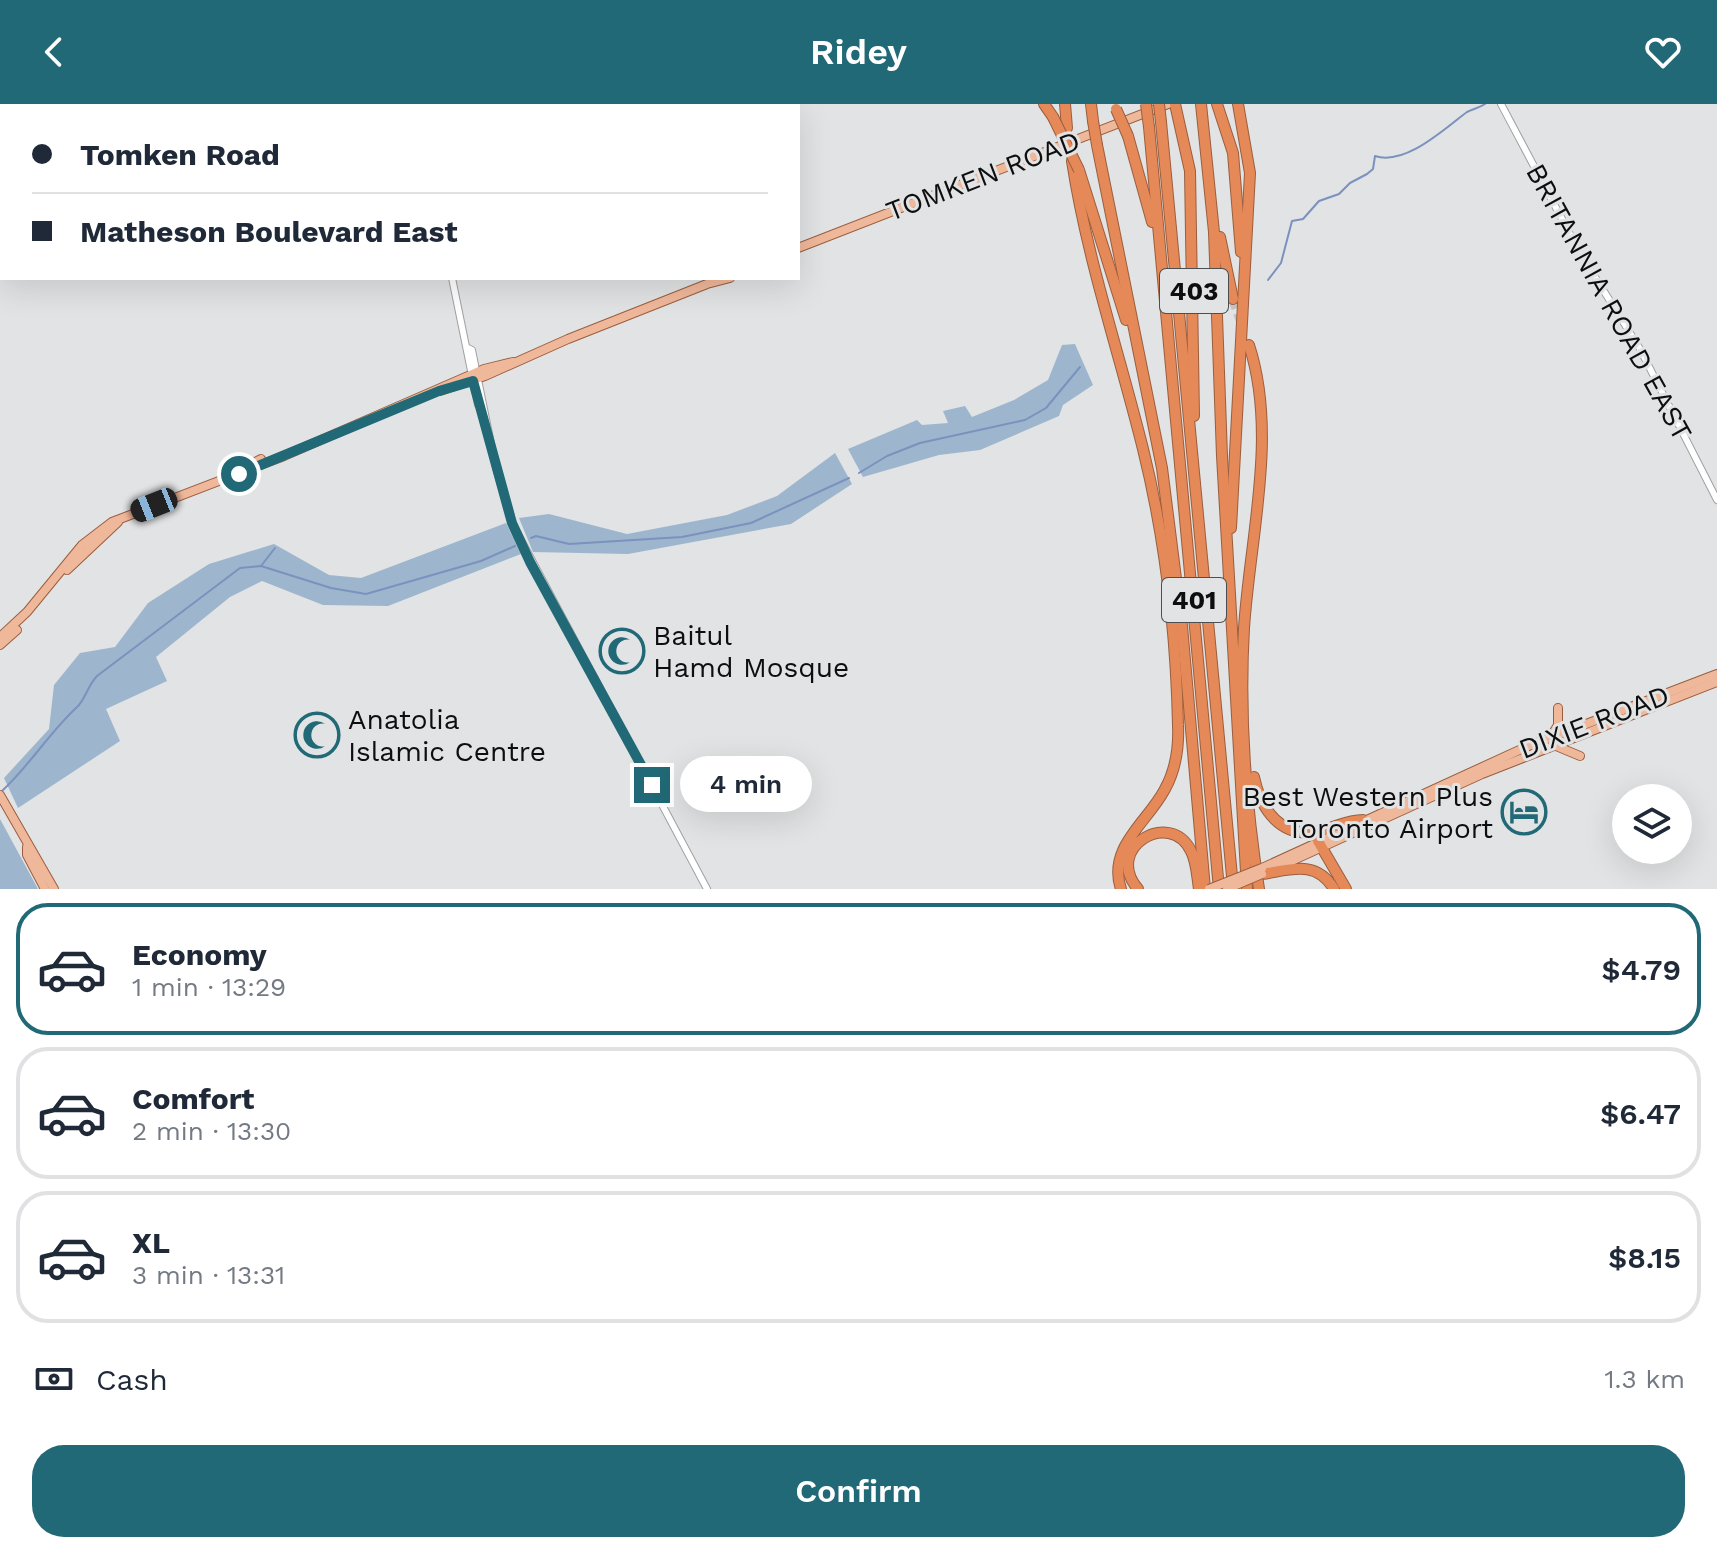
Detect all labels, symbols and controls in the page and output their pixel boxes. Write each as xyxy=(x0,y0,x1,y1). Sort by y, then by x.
icon: back xyxy=(32,30,76,74)
icon: heart xyxy=(1641,30,1685,74)
text: Ridey xyxy=(810,31,907,73)
street label: TOMKEN ROAD xyxy=(881,124,1085,228)
text: Tomken Road xyxy=(80,137,280,172)
street label: BRITANNIA ROAD EAST xyxy=(1519,158,1699,446)
text: Matheson Boulevard East xyxy=(80,214,458,249)
road number: 403 xyxy=(1160,269,1228,313)
route start xyxy=(221,456,257,492)
car xyxy=(127,485,181,525)
road number: 401 xyxy=(1162,578,1226,622)
place label: Baitul Hamd Mosque xyxy=(653,619,849,684)
mosque icon: Baitul Hamd Mosque xyxy=(598,627,646,675)
street label: DIXIE ROAD xyxy=(1514,678,1674,766)
place label: Anatolia Islamic Centre xyxy=(348,703,546,768)
mosque icon: Anatolia Islamic Centre xyxy=(293,711,341,759)
callout: 4 min xyxy=(680,757,812,813)
route end xyxy=(634,767,670,803)
text: 4 min xyxy=(710,769,782,799)
place label: Best Western Plus Toronto Airport xyxy=(1242,780,1493,845)
map controls xyxy=(1612,784,1692,864)
button: layers xyxy=(1612,784,1692,864)
hotel icon: Best Western Plus Toronto Airport xyxy=(1500,788,1548,836)
icon: car xyxy=(36,933,108,1005)
text: Economy xyxy=(132,937,267,972)
text: $4.79 xyxy=(1602,952,1681,987)
text: 1 min · 13:29 xyxy=(132,972,286,1002)
icon: car xyxy=(36,1077,108,1149)
text: Comfort xyxy=(132,1081,254,1116)
text: $6.47 xyxy=(1600,1096,1681,1131)
text: 2 min · 13:30 xyxy=(132,1116,291,1146)
icon: car xyxy=(36,1221,108,1293)
text: XL xyxy=(132,1225,170,1260)
text: $8.15 xyxy=(1608,1240,1681,1275)
text: 3 min · 13:31 xyxy=(132,1260,285,1290)
icon: cash xyxy=(32,1357,76,1401)
text: Cash xyxy=(96,1362,168,1397)
text: 1.3 km xyxy=(1604,1364,1685,1394)
button: Confirm xyxy=(32,1445,1685,1537)

